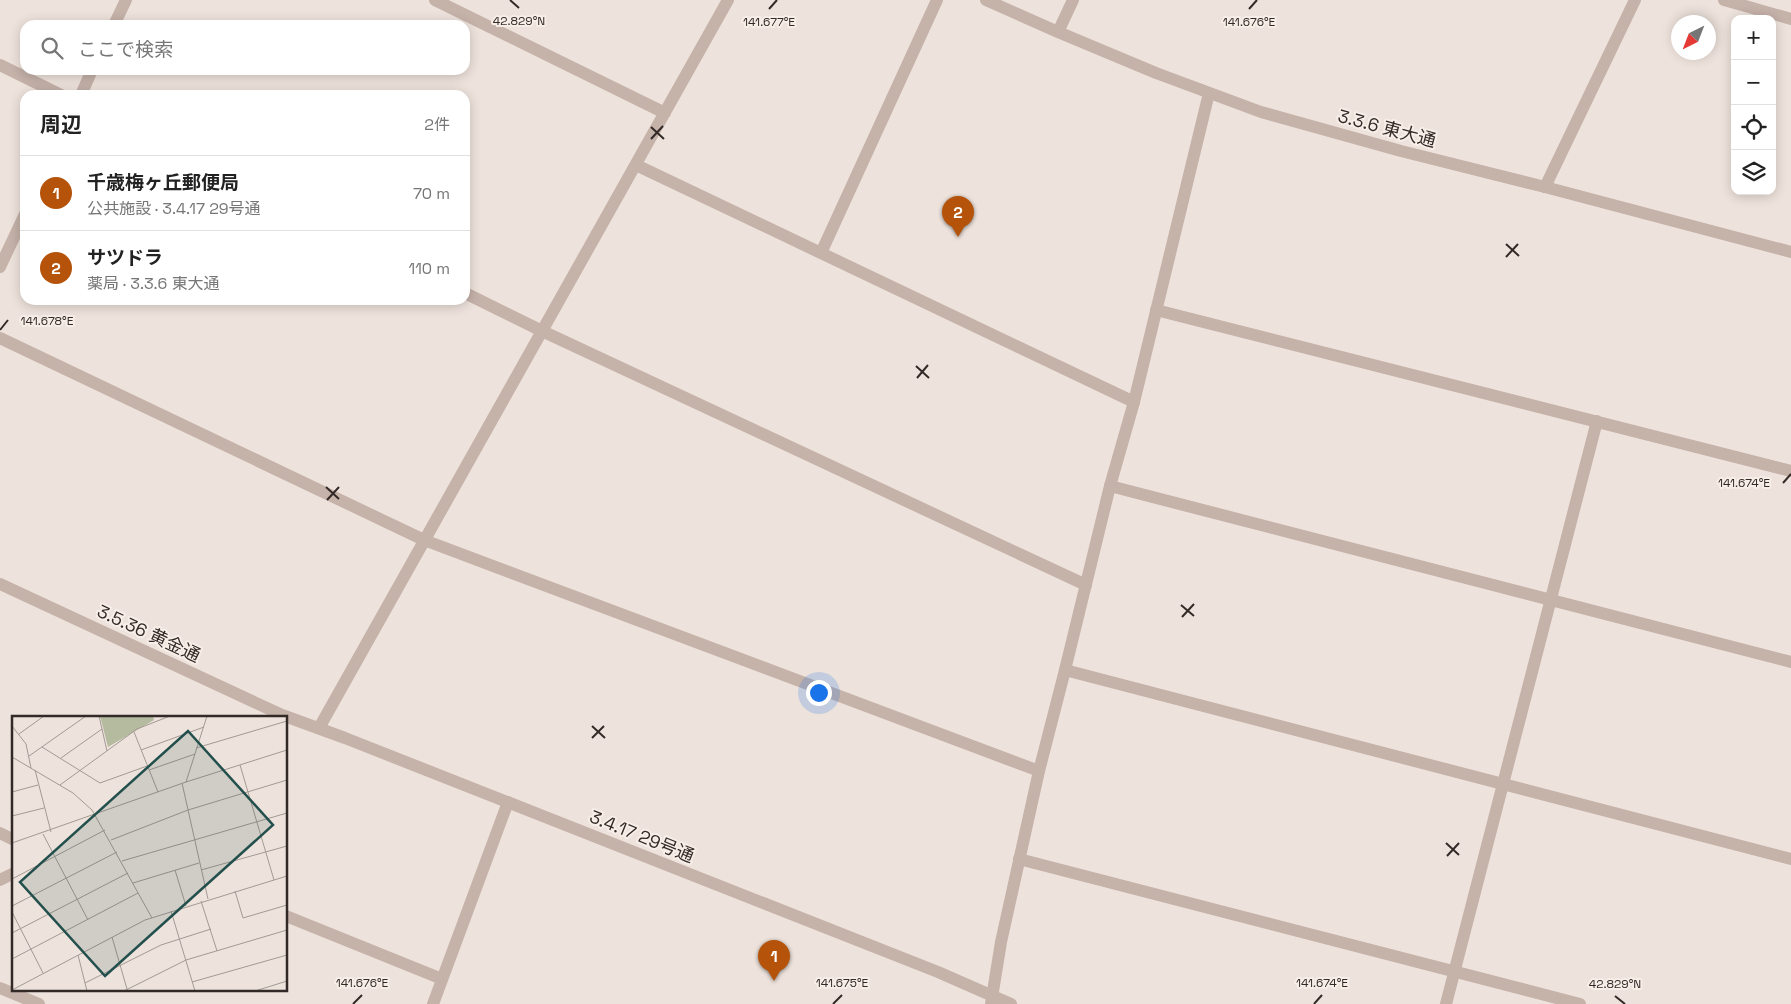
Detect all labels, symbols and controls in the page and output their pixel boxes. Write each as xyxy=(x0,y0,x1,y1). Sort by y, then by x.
text: 42.829°N xyxy=(493,13,545,29)
text: 141.677°E xyxy=(743,14,795,30)
text: 141.676°E xyxy=(1223,14,1276,30)
north arrow xyxy=(1671,15,1716,60)
map controls xyxy=(1731,15,1776,195)
button: + xyxy=(1731,15,1776,60)
search box xyxy=(20,20,470,75)
icon: search xyxy=(38,34,66,62)
text: ここで検索 xyxy=(78,37,173,62)
button: − xyxy=(1731,60,1776,105)
street label: 3.3.6 東大通 xyxy=(1336,104,1438,152)
button: locate xyxy=(1731,105,1776,150)
text: 周辺 xyxy=(40,111,82,138)
text: 2件 xyxy=(424,114,450,135)
button: layers xyxy=(1731,150,1776,195)
text: 千歳梅ヶ丘郵便局 xyxy=(87,170,239,195)
text: 1 xyxy=(52,183,60,204)
text: 70 m xyxy=(413,183,450,204)
pin: 2 xyxy=(942,196,974,237)
text: 公共施設 · 3.4.17 29号通 xyxy=(87,198,261,219)
text: サツドラ xyxy=(87,245,163,270)
text: 2 xyxy=(51,258,61,279)
text: 110 m xyxy=(408,258,450,279)
text: 薬局 · 3.3.6 東大通 xyxy=(87,273,219,294)
text: 141.678°E xyxy=(21,313,74,329)
text: 141.674°E xyxy=(1718,475,1770,491)
street label: 3.5.36 黄金通 xyxy=(94,599,204,667)
your location xyxy=(806,680,832,706)
inset map xyxy=(12,716,288,992)
street label: 3.4.17 29号通 xyxy=(586,805,698,867)
pin: 1 xyxy=(758,940,790,981)
text: 141.676°E xyxy=(336,975,389,991)
text: 141.675°E xyxy=(816,975,869,991)
text: 141.674°E xyxy=(1296,975,1348,991)
text: 42.829°N xyxy=(1589,976,1641,992)

